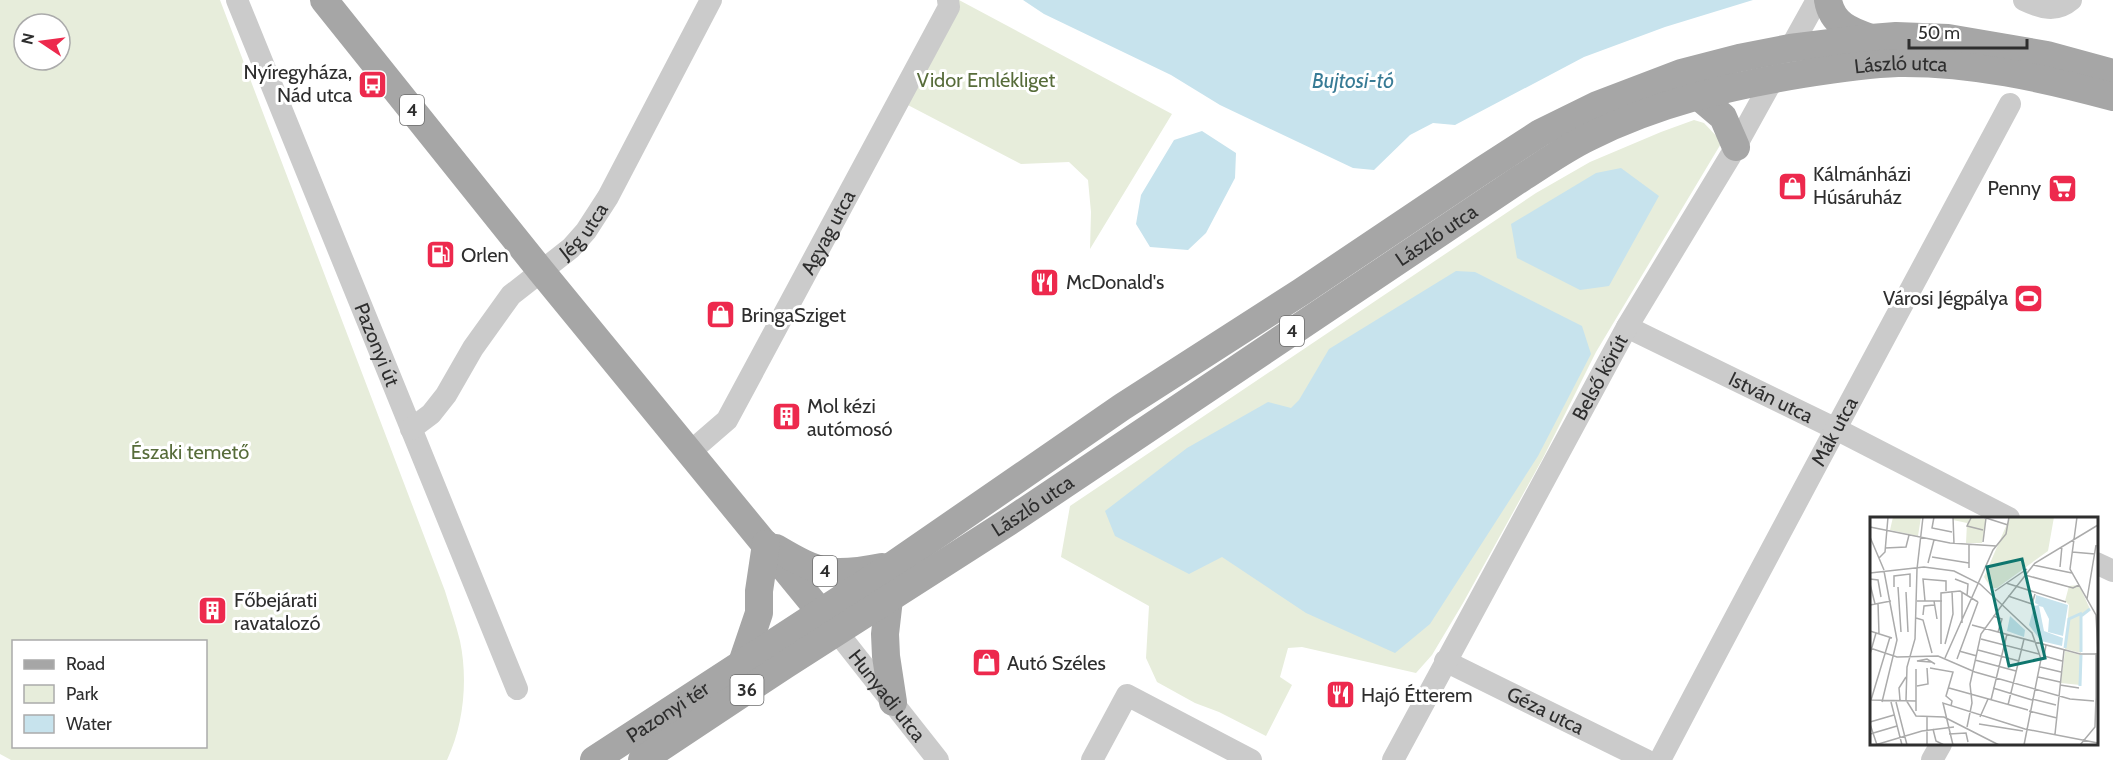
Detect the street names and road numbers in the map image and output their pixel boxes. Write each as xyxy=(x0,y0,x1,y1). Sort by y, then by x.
street label: László utca xyxy=(1853,51,1949,78)
road number: 4 xyxy=(400,95,424,125)
street label: Agyag utca xyxy=(796,186,860,279)
street label: Jég utca xyxy=(554,198,613,265)
street label: László utca xyxy=(1391,199,1482,271)
street label: Pazonyi út xyxy=(349,299,405,390)
road number: 4 xyxy=(1280,316,1304,346)
street label: Belső körút xyxy=(1567,330,1633,424)
street label: István utca xyxy=(1725,366,1817,428)
street label: Mák utca xyxy=(1806,392,1863,470)
street label: László utca xyxy=(987,470,1078,542)
road number: 4 xyxy=(813,556,837,586)
street label: Hunyadi utca xyxy=(843,645,931,747)
road number: 36 xyxy=(730,675,764,705)
street label: Pazonyi tér xyxy=(622,676,714,748)
street label: Géza utca xyxy=(1503,681,1588,740)

